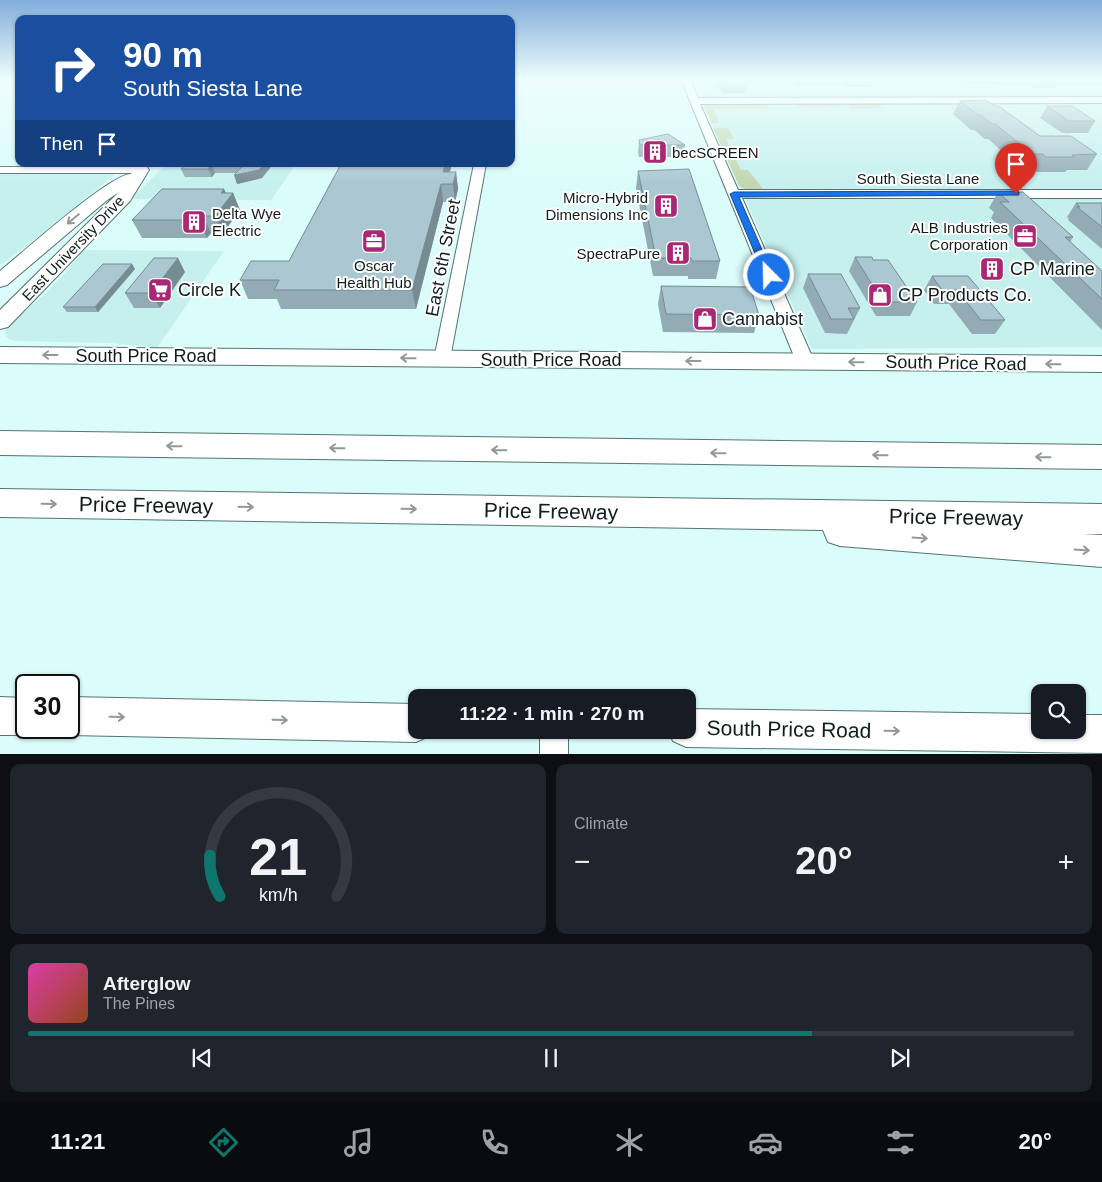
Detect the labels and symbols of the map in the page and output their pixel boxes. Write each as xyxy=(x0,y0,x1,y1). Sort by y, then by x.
building icon: becSCREEN xyxy=(642,139,668,165)
pin xyxy=(995,143,1037,194)
place label: becSCREEN xyxy=(672,144,759,161)
street label: South Siesta Lane xyxy=(857,170,979,187)
place label: Micro-Hybrid Dimensions Inc xyxy=(545,189,648,223)
street label: East University Drive xyxy=(19,192,127,304)
building icon: Micro-Hybrid Dimensions Inc xyxy=(653,193,679,219)
street label: East 6th Street xyxy=(422,198,464,318)
place label: Delta Wye Electric xyxy=(212,205,281,239)
building icon: Delta Wye Electric xyxy=(181,209,207,235)
one-way arrow xyxy=(67,213,80,225)
place label: ALB Industries Corporation xyxy=(910,219,1008,253)
office icon: ALB Industries Corporation xyxy=(1012,223,1038,249)
office icon: Oscar Health Hub xyxy=(361,228,387,254)
building icon: SpectraPure xyxy=(665,240,691,266)
place label: SpectraPure xyxy=(577,245,660,262)
position arrow xyxy=(742,248,794,300)
building icon: CP Marine xyxy=(979,256,1005,282)
place label: Oscar Health Hub xyxy=(336,257,412,291)
place label: CP Marine xyxy=(1010,259,1095,279)
supermarket icon: Circle K xyxy=(147,277,173,303)
place label: Circle K xyxy=(178,280,241,300)
shop icon: CP Products Co. xyxy=(867,282,893,308)
place label: CP Products Co. xyxy=(898,285,1032,305)
shop icon: Cannabist xyxy=(692,306,718,332)
place label: Cannabist xyxy=(722,309,803,329)
street label: South Price Road xyxy=(75,346,217,366)
one-way arrow xyxy=(42,350,58,360)
street label: South Price Road xyxy=(480,350,622,370)
street label: South Price Road xyxy=(885,352,1027,374)
one-way arrow xyxy=(401,353,417,363)
one-way arrow xyxy=(686,356,702,366)
one-way arrow xyxy=(848,357,864,367)
one-way arrow xyxy=(1046,359,1062,369)
one-way arrow xyxy=(167,441,183,451)
one-way arrow xyxy=(329,443,345,453)
one-way arrow xyxy=(491,445,508,455)
one-way arrow xyxy=(710,448,726,458)
one-way arrow xyxy=(872,450,888,460)
one-way arrow xyxy=(1035,452,1051,462)
street label: Price Freeway xyxy=(79,492,214,518)
street label: Price Freeway xyxy=(484,498,619,524)
one-way arrow xyxy=(40,499,56,509)
one-way arrow xyxy=(238,502,254,512)
one-way arrow xyxy=(400,504,416,514)
street label: Price Freeway xyxy=(889,504,1024,530)
one-way arrow xyxy=(911,534,927,543)
one-way arrow xyxy=(1074,545,1090,555)
speed limit sign: 30 xyxy=(15,674,80,739)
one-way arrow xyxy=(109,712,125,722)
one-way arrow xyxy=(272,715,288,725)
street label: South Price Road xyxy=(707,716,871,742)
one-way arrow xyxy=(884,726,900,736)

